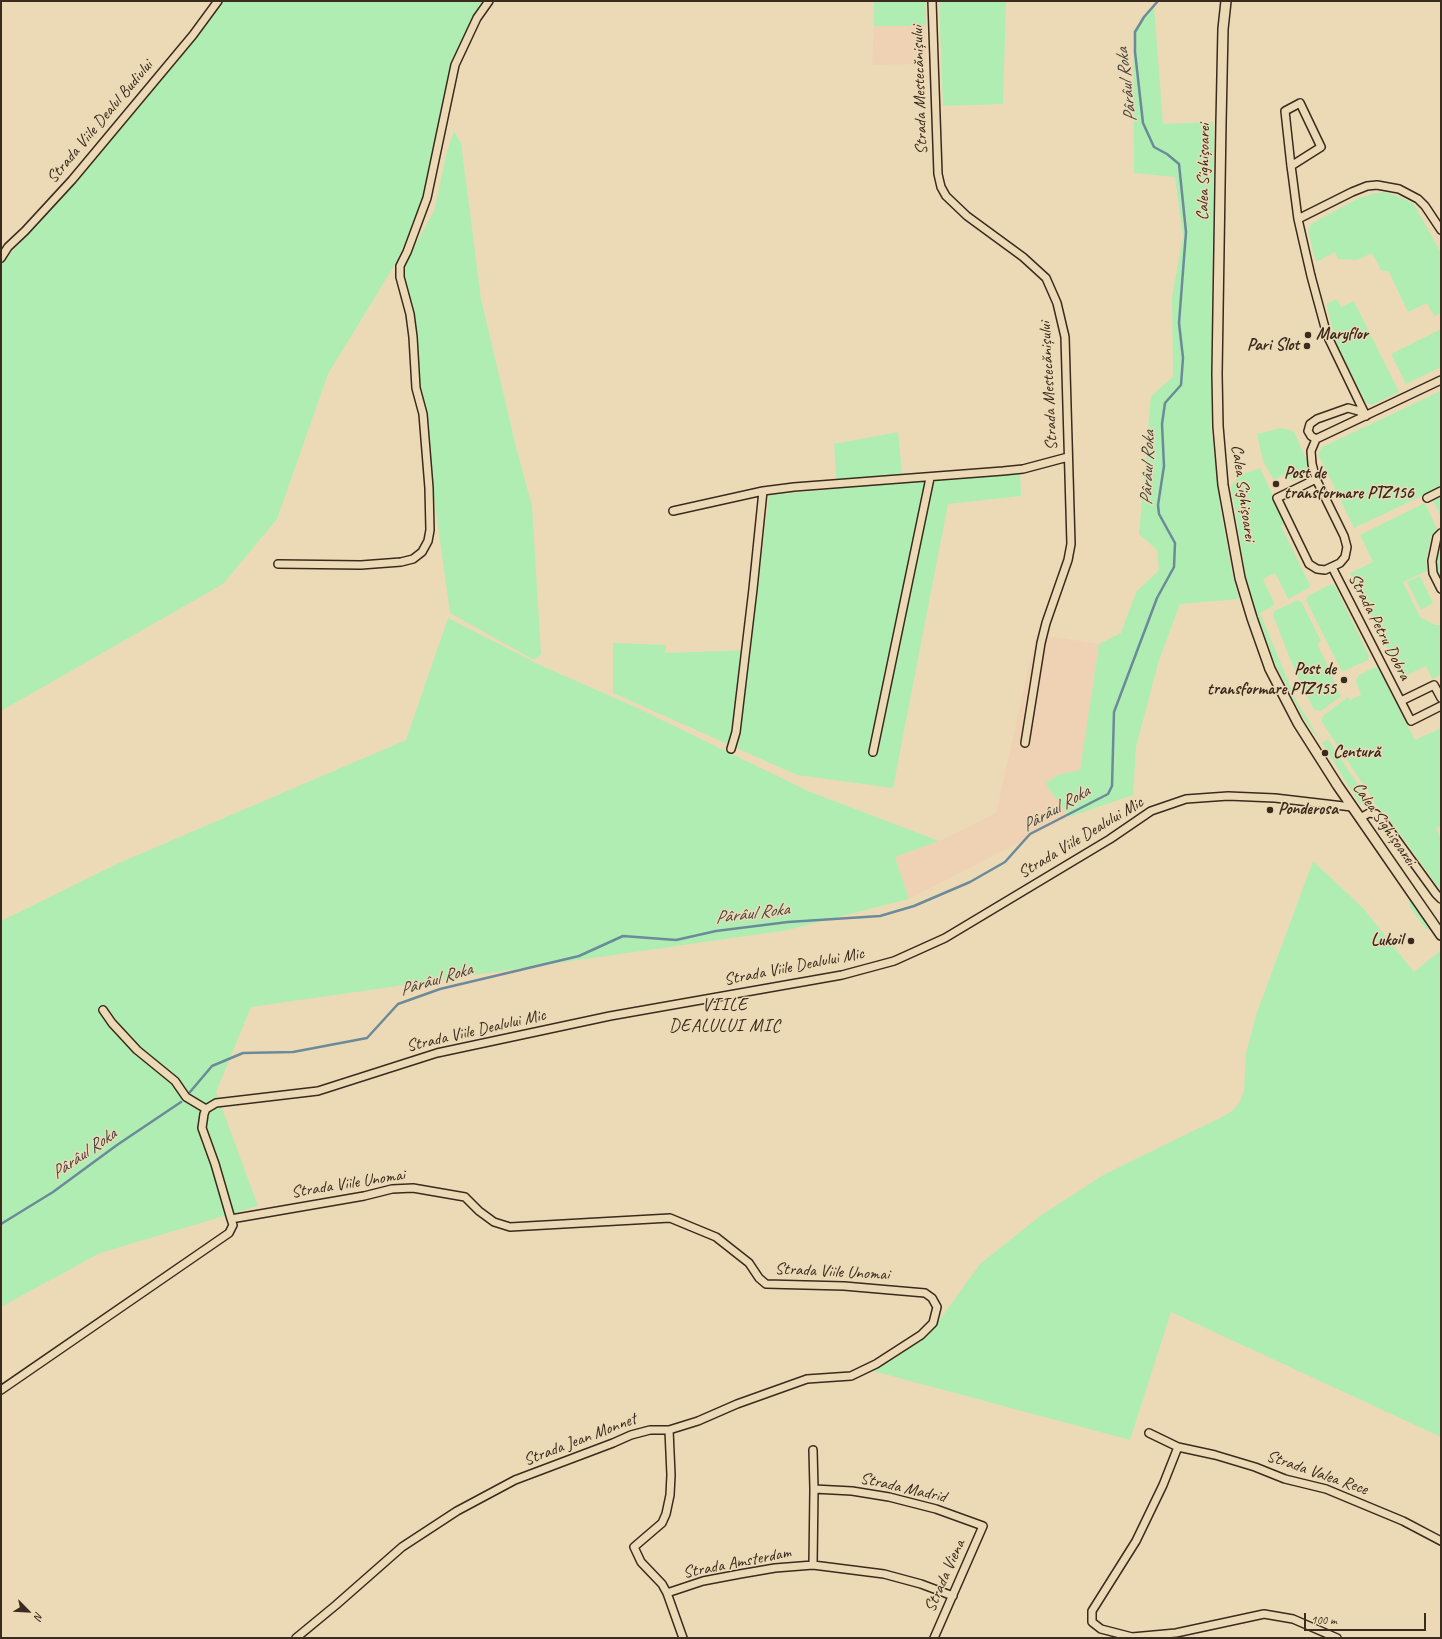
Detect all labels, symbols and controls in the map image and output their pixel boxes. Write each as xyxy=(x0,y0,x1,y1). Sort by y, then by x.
street label: Strada Mestecănișului xyxy=(908,25,932,155)
water label: Pârâul Roka xyxy=(1112,47,1142,123)
street label: Strada Viile Dealul Budiului xyxy=(42,56,158,188)
street label: Calea Sighișoarei xyxy=(1193,123,1215,221)
street label: Strada Mestecănișului xyxy=(1035,321,1063,451)
place label: Maryflor xyxy=(1316,325,1368,345)
marker: Maryflor xyxy=(1303,330,1313,340)
place label: Pari Slot xyxy=(1247,336,1299,356)
marker: Pari Slot xyxy=(1302,341,1312,351)
water label: Pârâul Roka xyxy=(1136,430,1160,506)
street label: Calea Sighișoarei xyxy=(1226,444,1260,542)
place label: Post de transformare PTZ156 xyxy=(1284,464,1414,504)
marker: Post de transformare PTZ156 xyxy=(1271,479,1281,489)
street label: Strada Petru Dobra xyxy=(1343,570,1415,684)
place label: Post de transformare PTZ155 xyxy=(1207,660,1336,700)
marker: Post de transformare PTZ155 xyxy=(1339,675,1349,685)
place label: Centură xyxy=(1333,743,1380,763)
marker: Centură xyxy=(1320,748,1330,758)
street label: Calea Sighișoarei xyxy=(1348,778,1420,870)
water label: Pârâul Roka xyxy=(1018,781,1094,837)
street label: Strada Viile Dealului Mic xyxy=(1015,793,1147,883)
place label: Ponderosa xyxy=(1278,800,1338,820)
marker: Ponderosa xyxy=(1265,805,1275,815)
water label: Pârâul Roka xyxy=(714,899,790,929)
place label: Lukoil xyxy=(1371,931,1403,951)
marker: Lukoil xyxy=(1406,936,1416,946)
street label: Strada Viile Dealului Mic xyxy=(722,943,866,991)
water label: Pârâul Roka xyxy=(397,959,475,1001)
district label: VIILE DEALULUI MIC xyxy=(669,994,781,1036)
street label: Strada Viile Dealului Mic xyxy=(404,1005,548,1057)
water label: Pârâul Roka xyxy=(47,1124,121,1184)
street label: Strada Viile Unomai xyxy=(290,1165,406,1203)
street label: Strada Viile Unomai xyxy=(774,1259,890,1285)
street label: Strada Jean Monnet xyxy=(521,1409,639,1471)
street label: Strada Valea Rece xyxy=(1264,1446,1370,1500)
street label: Strada Madrid xyxy=(858,1468,948,1508)
street label: Strada Viena xyxy=(920,1537,970,1615)
street label: Strada Amsterdam xyxy=(681,1543,793,1583)
north arrow xyxy=(8,1591,48,1631)
scale bar xyxy=(1306,1605,1428,1631)
text: N xyxy=(31,1610,47,1622)
text: 100 m xyxy=(1311,1612,1337,1628)

